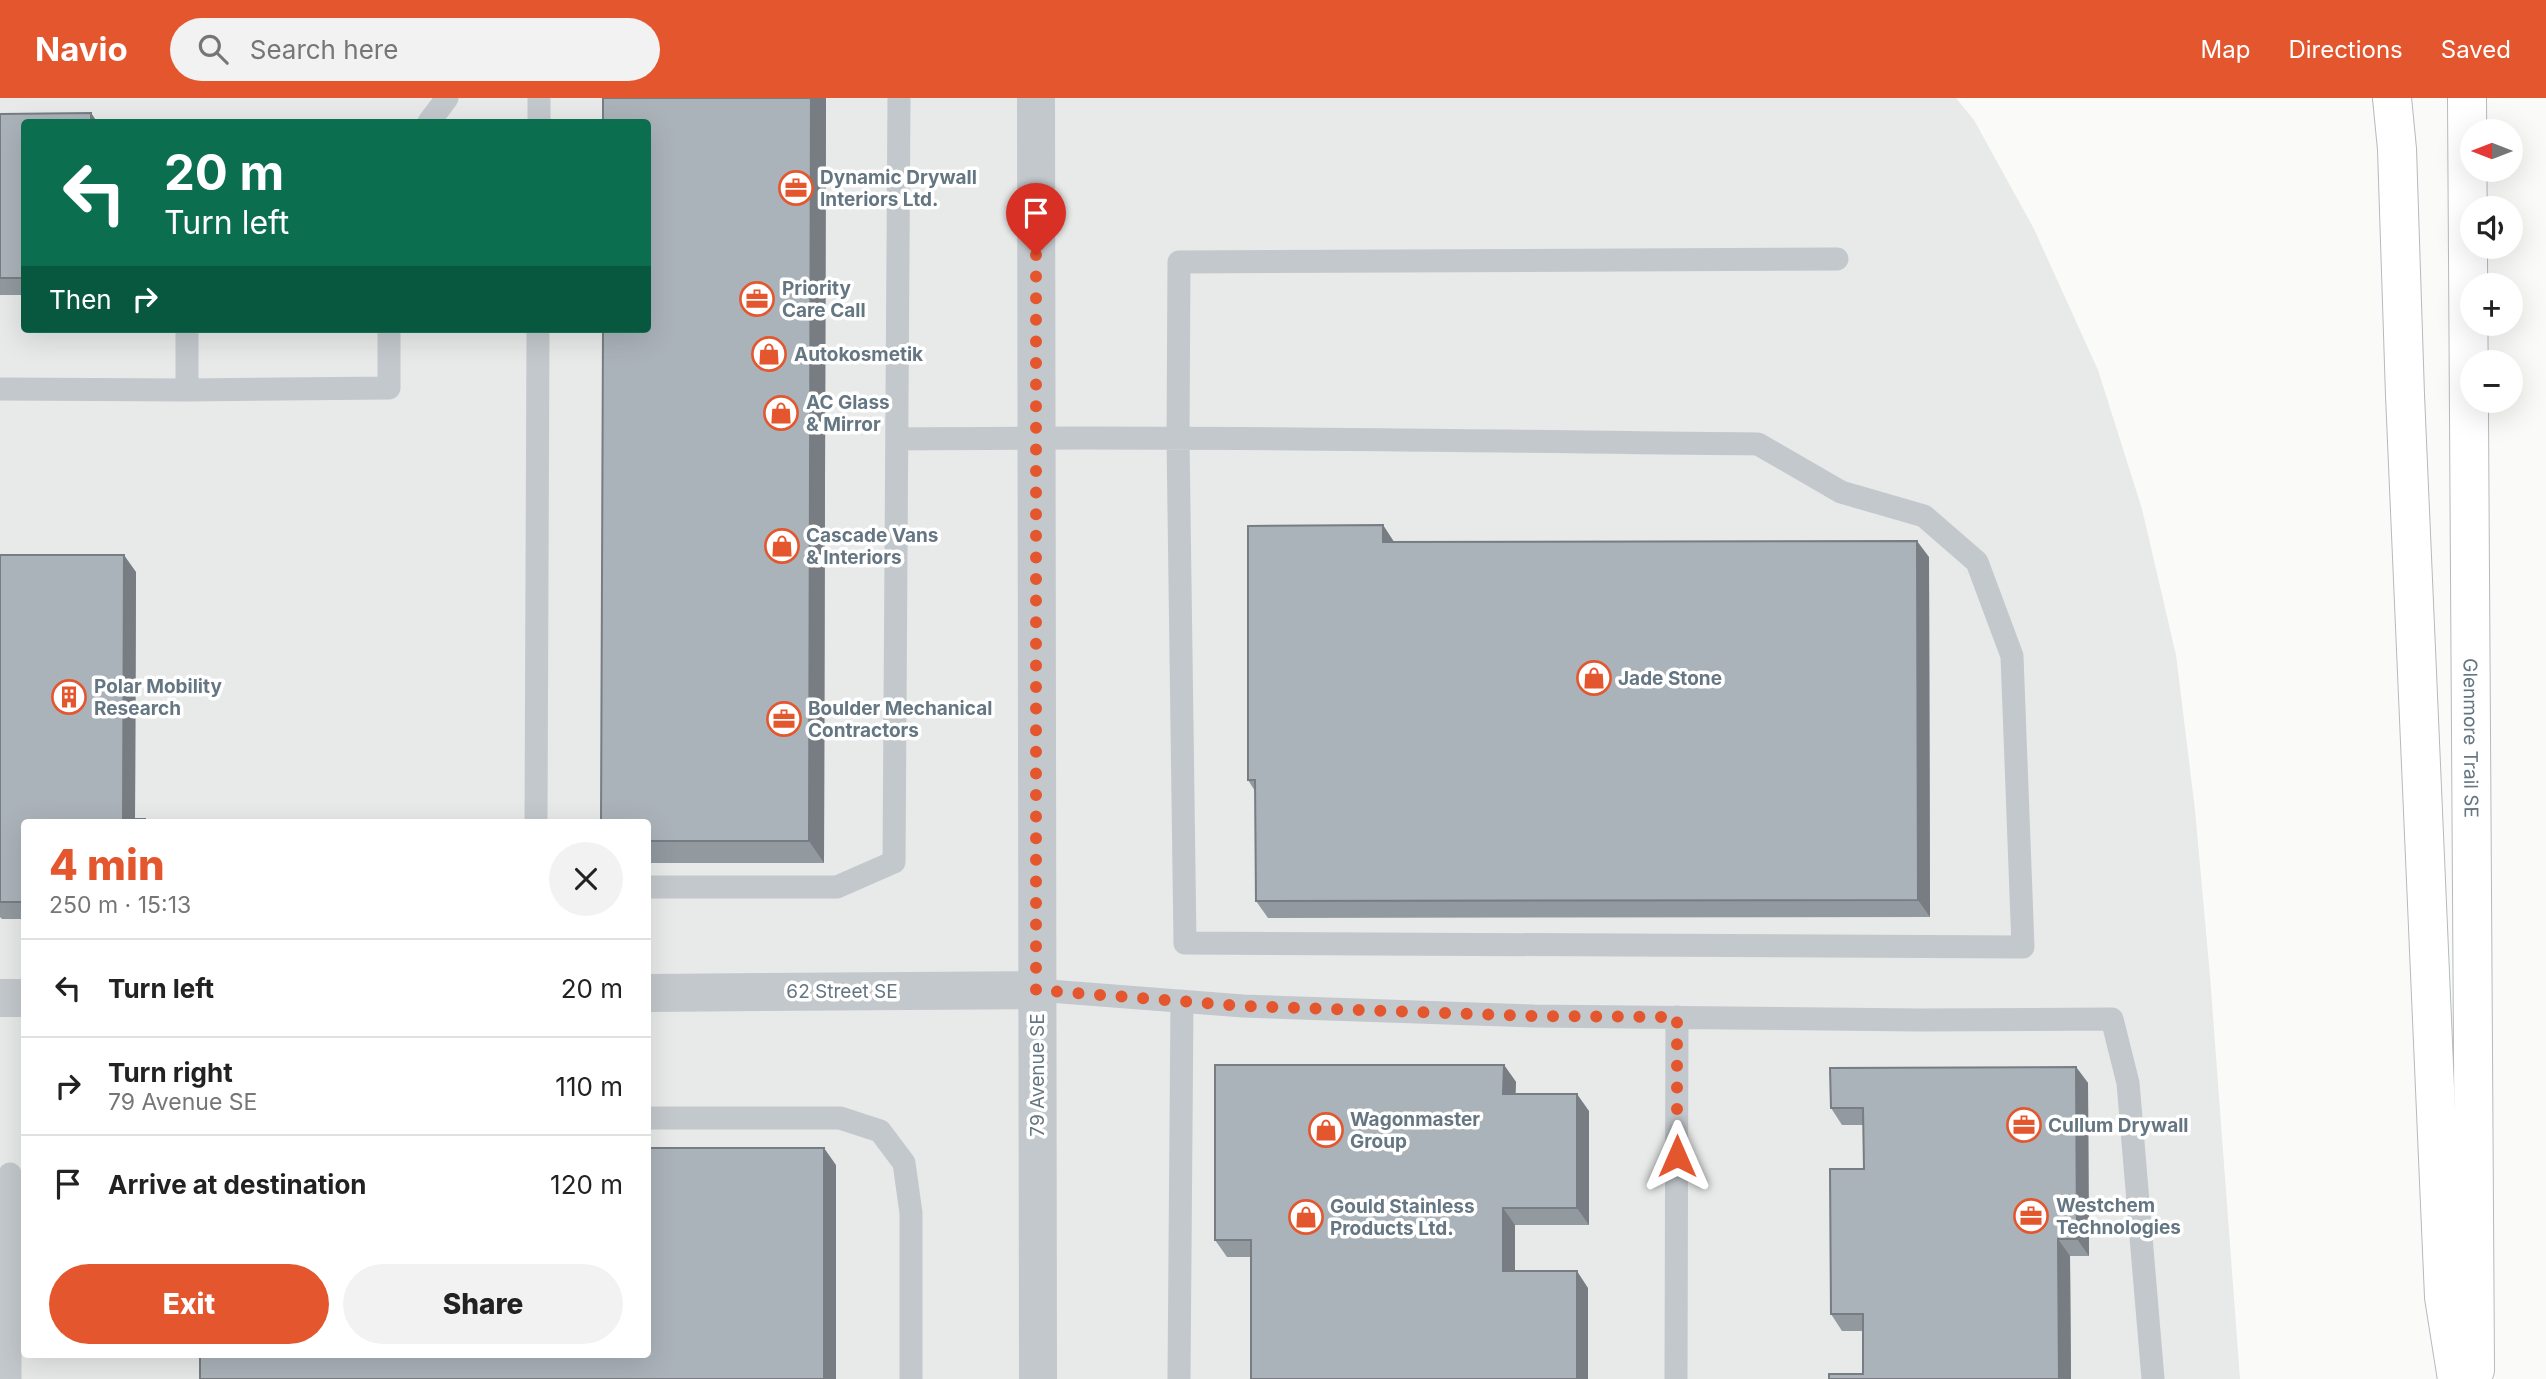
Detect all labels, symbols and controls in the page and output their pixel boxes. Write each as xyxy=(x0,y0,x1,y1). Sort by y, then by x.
search box xyxy=(170,18,660,81)
text: Navio xyxy=(35,29,128,69)
icon: search xyxy=(194,30,232,68)
text: Search here xyxy=(250,34,398,65)
text: Map xyxy=(2201,35,2250,64)
text: Directions xyxy=(2288,35,2403,64)
text: Saved xyxy=(2441,35,2511,64)
north arrow xyxy=(2460,119,2524,182)
map controls xyxy=(2460,119,2523,413)
text: 20 m xyxy=(164,143,284,202)
icon: left xyxy=(49,147,140,238)
place label: Dynamic Drywall Interiors Ltd. xyxy=(820,166,977,211)
office icon: Dynamic Drywall Interiors Ltd. xyxy=(777,169,815,207)
pin xyxy=(1006,183,1066,255)
icon: arrive xyxy=(1017,194,1055,232)
button: sound xyxy=(2460,196,2523,259)
text: Turn left xyxy=(164,203,289,242)
button: + xyxy=(2460,273,2523,336)
place label: Priority Care Call xyxy=(782,277,866,322)
icon: right xyxy=(126,280,164,318)
office icon: Priority Care Call xyxy=(738,280,776,318)
text: Then xyxy=(49,284,112,315)
shop icon: Autokosmetik xyxy=(750,335,788,373)
place label: Autokosmetik xyxy=(794,343,923,366)
button: − xyxy=(2460,350,2523,413)
place label: AC Glass & Mirror xyxy=(806,391,890,436)
shop icon: AC Glass & Mirror xyxy=(762,394,800,432)
place label: Cascade Vans & Interiors xyxy=(806,524,938,569)
shop icon: Cascade Vans & Interiors xyxy=(763,527,801,565)
street label: Glenmore Trail SE xyxy=(2459,658,2483,818)
shop icon: Jade Stone xyxy=(1575,659,1613,697)
place label: Jade Stone xyxy=(1618,667,1722,690)
place label: Polar Mobility Research xyxy=(94,675,222,720)
building icon: Polar Mobility Research xyxy=(50,678,88,716)
place label: Boulder Mechanical Contractors xyxy=(808,697,992,742)
office icon: Boulder Mechanical Contractors xyxy=(765,700,803,738)
text: 4 min xyxy=(49,839,165,890)
button: close xyxy=(549,842,623,916)
text: 250 m · 15:13 xyxy=(49,891,191,919)
icon: left xyxy=(49,969,87,1007)
text: Turn left xyxy=(108,973,214,1004)
text: 20 m xyxy=(561,973,623,1004)
street label: 62 Street SE xyxy=(786,980,898,1003)
street label: 79 Avenue SE xyxy=(1026,1013,1049,1137)
text: Turn right xyxy=(108,1057,233,1088)
icon: right xyxy=(49,1067,87,1105)
text: 110 m xyxy=(555,1071,623,1102)
text: 79 Avenue SE xyxy=(108,1088,257,1116)
office icon: Cullum Drywall xyxy=(2005,1106,2043,1144)
place label: Wagonmaster Group xyxy=(1350,1108,1480,1153)
shop icon: Wagonmaster Group xyxy=(1307,1111,1345,1149)
place label: Cullum Drywall xyxy=(2048,1114,2188,1137)
position arrow xyxy=(1640,1119,1714,1193)
icon: arrive xyxy=(49,1165,87,1203)
text: Arrive at destination xyxy=(108,1169,367,1200)
text: 120 m xyxy=(550,1169,623,1200)
place label: Westchem Technologies xyxy=(2056,1194,2181,1239)
place label: Gould Stainless Products Ltd. xyxy=(1330,1195,1475,1240)
office icon: Westchem Technologies xyxy=(2012,1197,2050,1235)
shop icon: Gould Stainless Products Ltd. xyxy=(1287,1198,1325,1236)
button: Exit xyxy=(49,1264,329,1344)
button: Share xyxy=(343,1264,623,1344)

